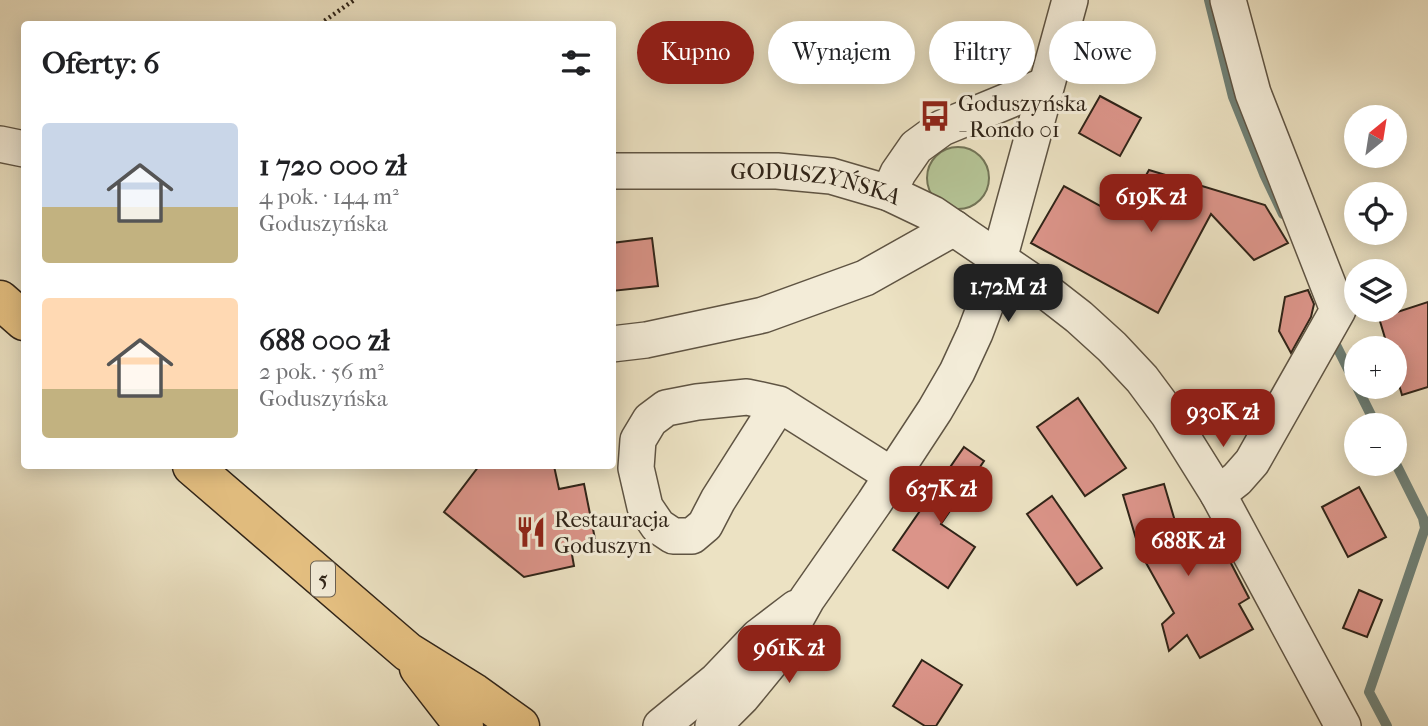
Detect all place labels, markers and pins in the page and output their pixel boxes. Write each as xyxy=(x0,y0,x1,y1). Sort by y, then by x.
place label: Goduszyńska - Rondo 01 xyxy=(958,90,1087,143)
bus stop icon: Goduszyńska - Rondo 01 xyxy=(918,99,952,133)
pin: 619K zł xyxy=(1086,174,1216,234)
pin: 1.72M zł xyxy=(936,264,1080,324)
pin: 930K zł xyxy=(1158,390,1288,449)
pin: 637K zł xyxy=(876,466,1006,526)
place label: Restauracja Goduszyn xyxy=(554,506,669,559)
restaurant icon: Restauracja Goduszyn xyxy=(514,515,548,549)
pin: 688K zł xyxy=(1123,518,1253,578)
pin: 961K zł xyxy=(724,626,854,685)

